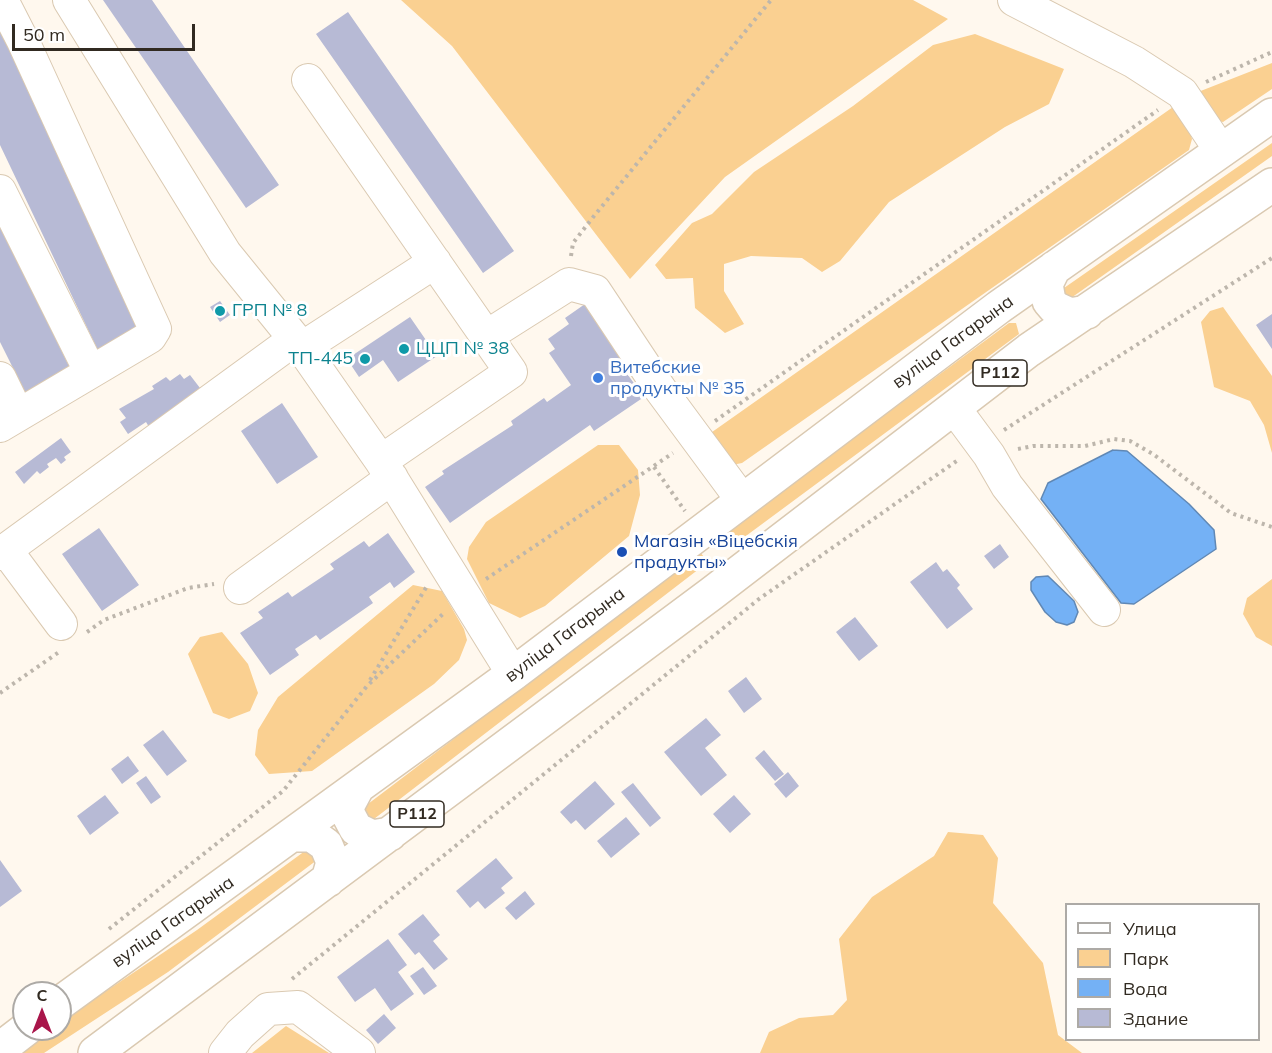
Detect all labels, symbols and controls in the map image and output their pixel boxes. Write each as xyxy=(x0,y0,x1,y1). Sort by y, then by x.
scale bar xyxy=(15,12,198,50)
text: 50 m xyxy=(23,23,65,46)
street label: вуліца Гагарына xyxy=(888,291,1018,393)
place label: ГРП № 8 xyxy=(232,300,307,322)
marker: ГРП № 8 xyxy=(213,304,227,318)
place label: ЦЦП № 38 xyxy=(416,338,509,360)
marker: ЦЦП № 38 xyxy=(397,342,411,356)
place label: ТП-445 xyxy=(288,348,353,370)
marker: ТП-445 xyxy=(358,352,372,366)
place label: Витебские продукты № 35 xyxy=(610,357,745,400)
road number: Р112 xyxy=(973,360,1027,386)
marker: Витебские продукты № 35 xyxy=(591,371,605,385)
place label: Магазін «Віцебскія прадукты» xyxy=(634,531,798,574)
marker: Магазін «Віцебскія прадукты» xyxy=(615,545,629,559)
street label: вуліца Гагарына xyxy=(501,583,629,687)
road number: Р112 xyxy=(390,801,444,827)
street label: вуліца Гагарына xyxy=(108,872,238,972)
legend xyxy=(1065,903,1260,1041)
text: Улица xyxy=(1123,917,1177,940)
text: Парк xyxy=(1123,947,1168,970)
text: Вода xyxy=(1123,977,1168,1000)
north arrow xyxy=(12,981,72,1041)
text: С xyxy=(37,985,47,1005)
text: Здание xyxy=(1123,1007,1188,1030)

